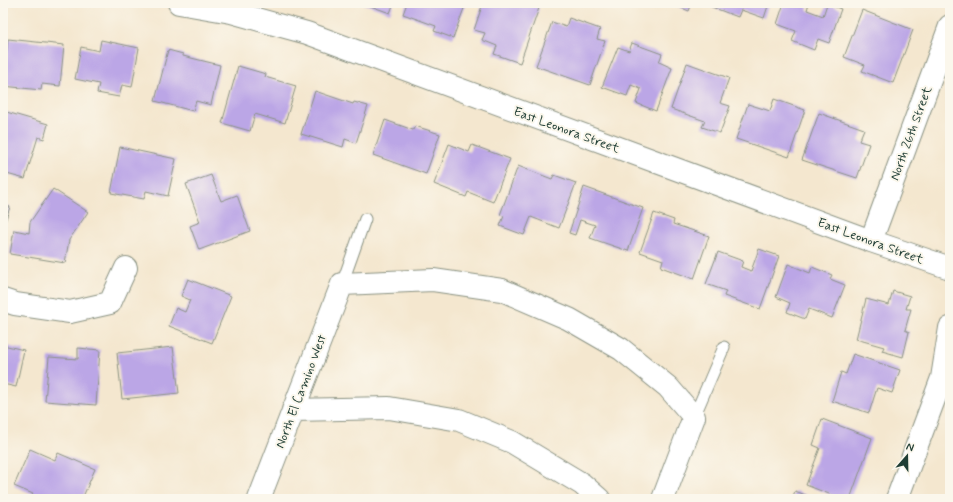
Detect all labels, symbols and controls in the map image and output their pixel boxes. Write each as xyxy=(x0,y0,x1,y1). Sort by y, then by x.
street label: North 26th Street xyxy=(887,84,936,183)
street label: East Leonora Street xyxy=(511,103,622,158)
street label: East Leonora Street xyxy=(815,214,926,269)
street label: North El Camino West xyxy=(272,332,331,451)
north arrow xyxy=(887,436,927,476)
text: N xyxy=(904,440,916,455)

